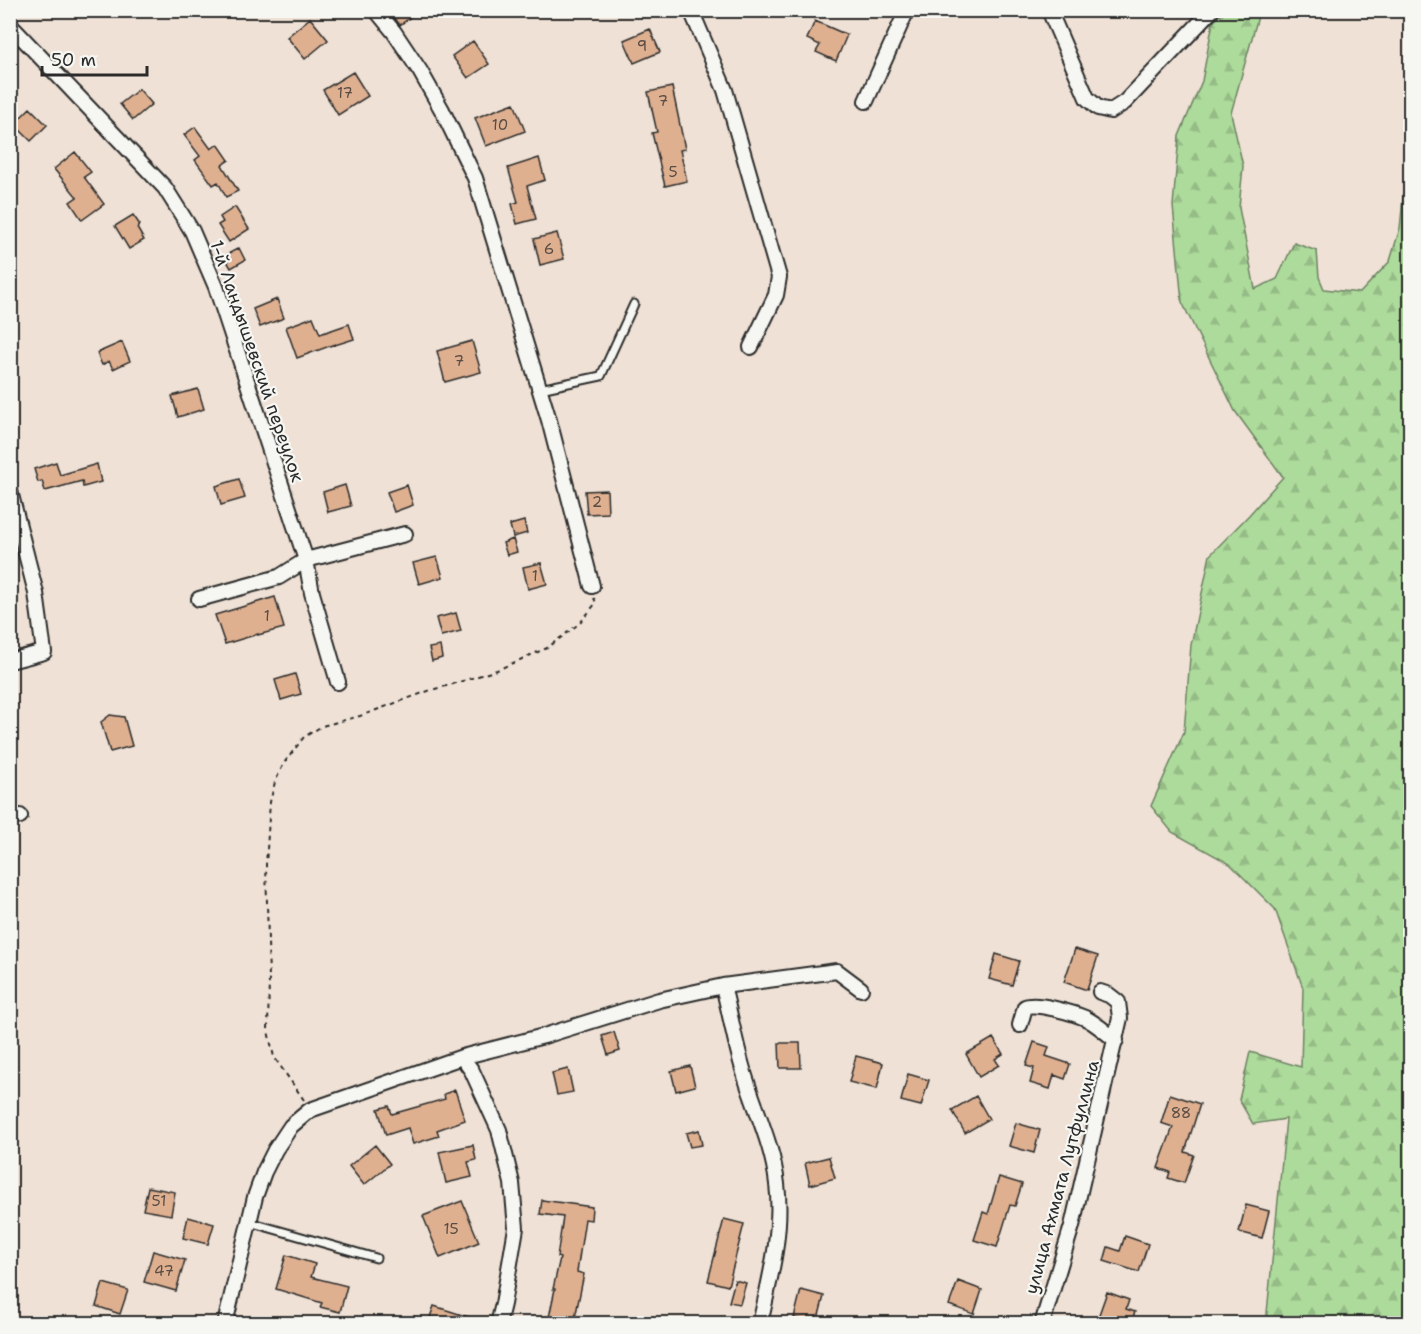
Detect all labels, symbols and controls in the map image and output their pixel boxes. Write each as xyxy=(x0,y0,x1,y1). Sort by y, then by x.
house number: 9 xyxy=(637,36,647,56)
scale bar xyxy=(42,39,147,77)
text: 50 m xyxy=(51,48,96,72)
house number: 17 xyxy=(337,83,353,103)
house number: 7 xyxy=(658,91,668,111)
house number: 10 xyxy=(492,115,508,135)
house number: 5 xyxy=(668,162,678,182)
street label: 1-й Ландышевский переулок xyxy=(204,237,310,486)
house number: 6 xyxy=(544,239,554,259)
house number: 7 xyxy=(454,351,464,371)
house number: 2 xyxy=(592,492,602,512)
house number: 1 xyxy=(532,566,538,586)
house number: 1 xyxy=(264,606,270,626)
street label: улица Ахмата Лутфуллина xyxy=(1019,1057,1105,1297)
house number: 88 xyxy=(1171,1103,1191,1123)
house number: 51 xyxy=(152,1191,166,1211)
house number: 15 xyxy=(443,1219,459,1239)
house number: 47 xyxy=(154,1261,174,1281)

